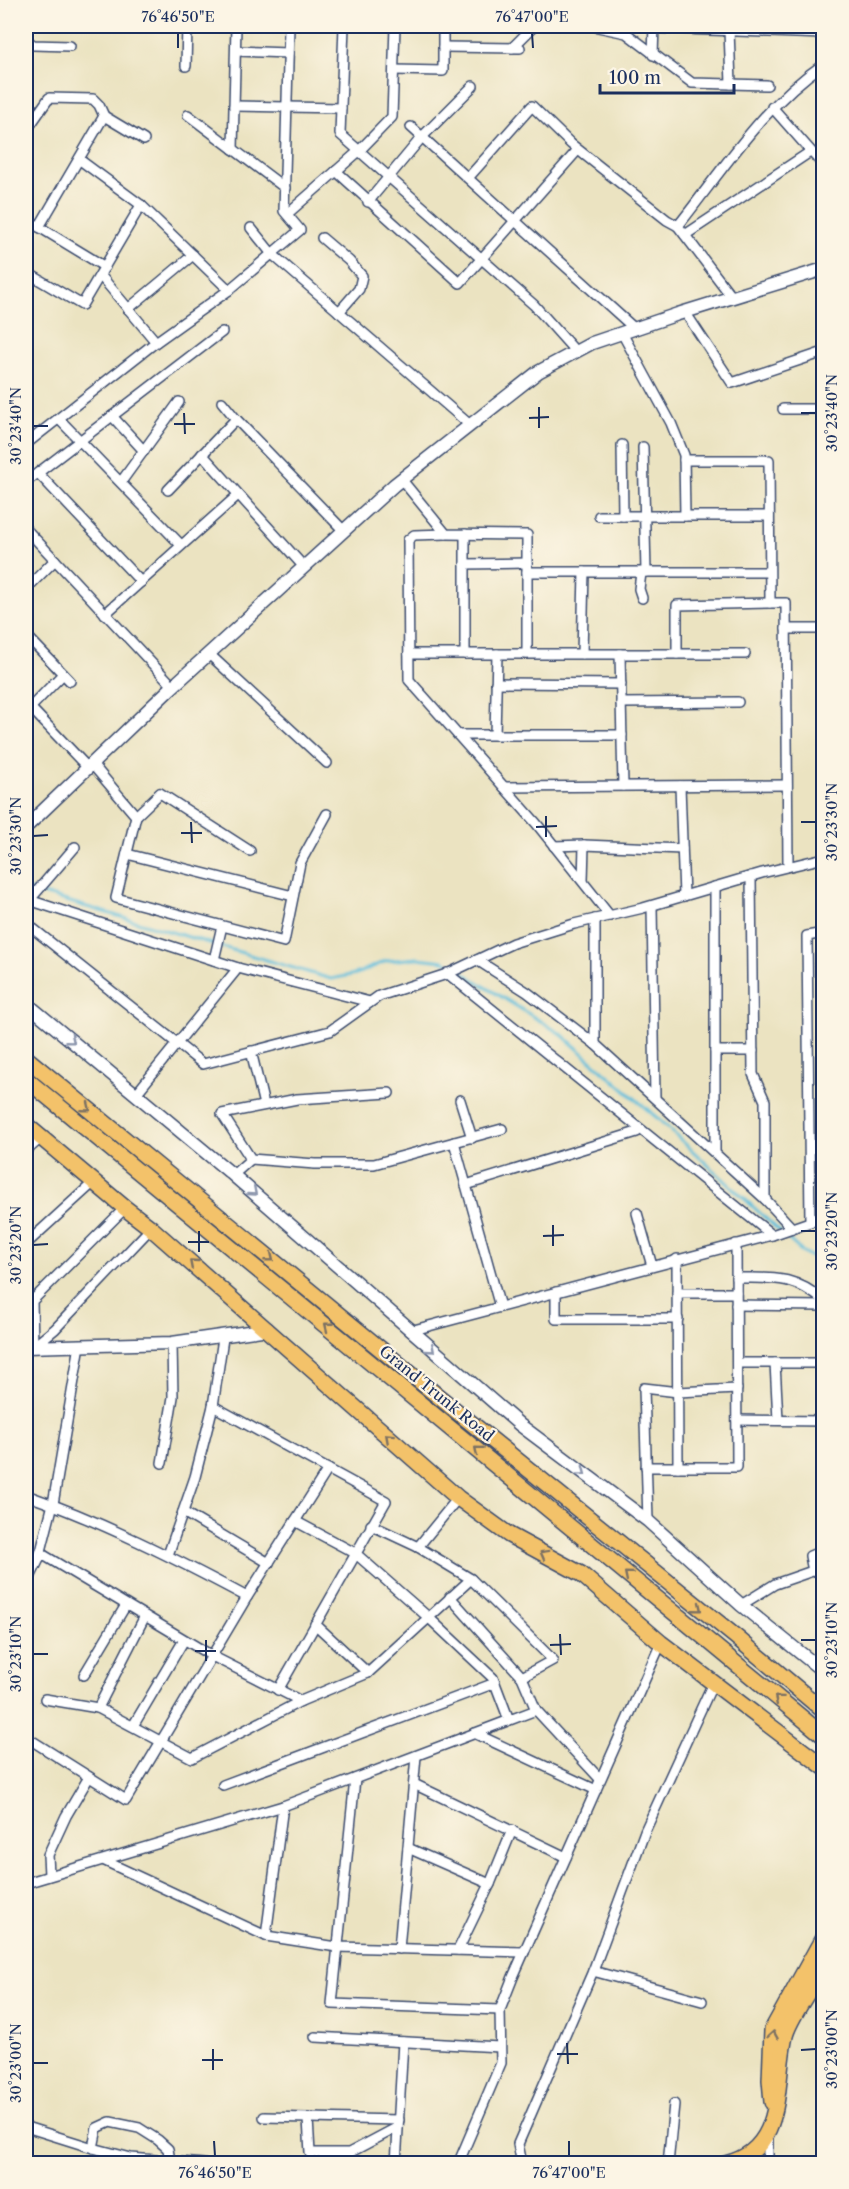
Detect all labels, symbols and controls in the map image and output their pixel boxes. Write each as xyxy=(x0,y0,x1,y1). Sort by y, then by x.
text: 76°46'50"E xyxy=(141,7,215,26)
text: 76°47'00"E xyxy=(495,7,569,26)
scale bar xyxy=(600,57,734,95)
text: 100 m xyxy=(609,67,661,89)
text: 30°23'40"N xyxy=(822,374,841,452)
text: 30°23'40"N xyxy=(6,387,25,465)
text: 30°23'30"N xyxy=(822,783,841,861)
text: 30°23'30"N xyxy=(6,797,25,875)
one-way arrow xyxy=(64,1033,75,1044)
one-way arrow xyxy=(81,1100,92,1111)
one-way arrow xyxy=(246,1185,257,1196)
text: 30°23'20"N xyxy=(822,1192,841,1270)
text: 30°23'20"N xyxy=(6,1206,25,1284)
one-way arrow xyxy=(264,1251,275,1262)
one-way arrow xyxy=(188,1260,199,1271)
one-way arrow xyxy=(323,1323,334,1334)
street label: Grand Trunk Road xyxy=(376,1341,499,1446)
one-way arrow xyxy=(424,1342,435,1353)
one-way arrow xyxy=(385,1433,396,1444)
one-way arrow xyxy=(474,1446,485,1457)
one-way arrow xyxy=(575,1465,586,1476)
one-way arrow xyxy=(540,1550,550,1561)
one-way arrow xyxy=(624,1571,635,1582)
one-way arrow xyxy=(691,1600,702,1611)
text: 30°23'10"N xyxy=(822,1602,841,1678)
text: 30°23'10"N xyxy=(6,1616,25,1692)
one-way arrow xyxy=(774,1695,785,1706)
text: 30°23'00"N xyxy=(822,2009,841,2089)
text: 30°23'00"N xyxy=(6,2023,25,2103)
one-way arrow xyxy=(766,2030,778,2040)
text: 76°46'50"E xyxy=(178,2163,252,2182)
text: 76°47'00"E xyxy=(532,2163,606,2182)

